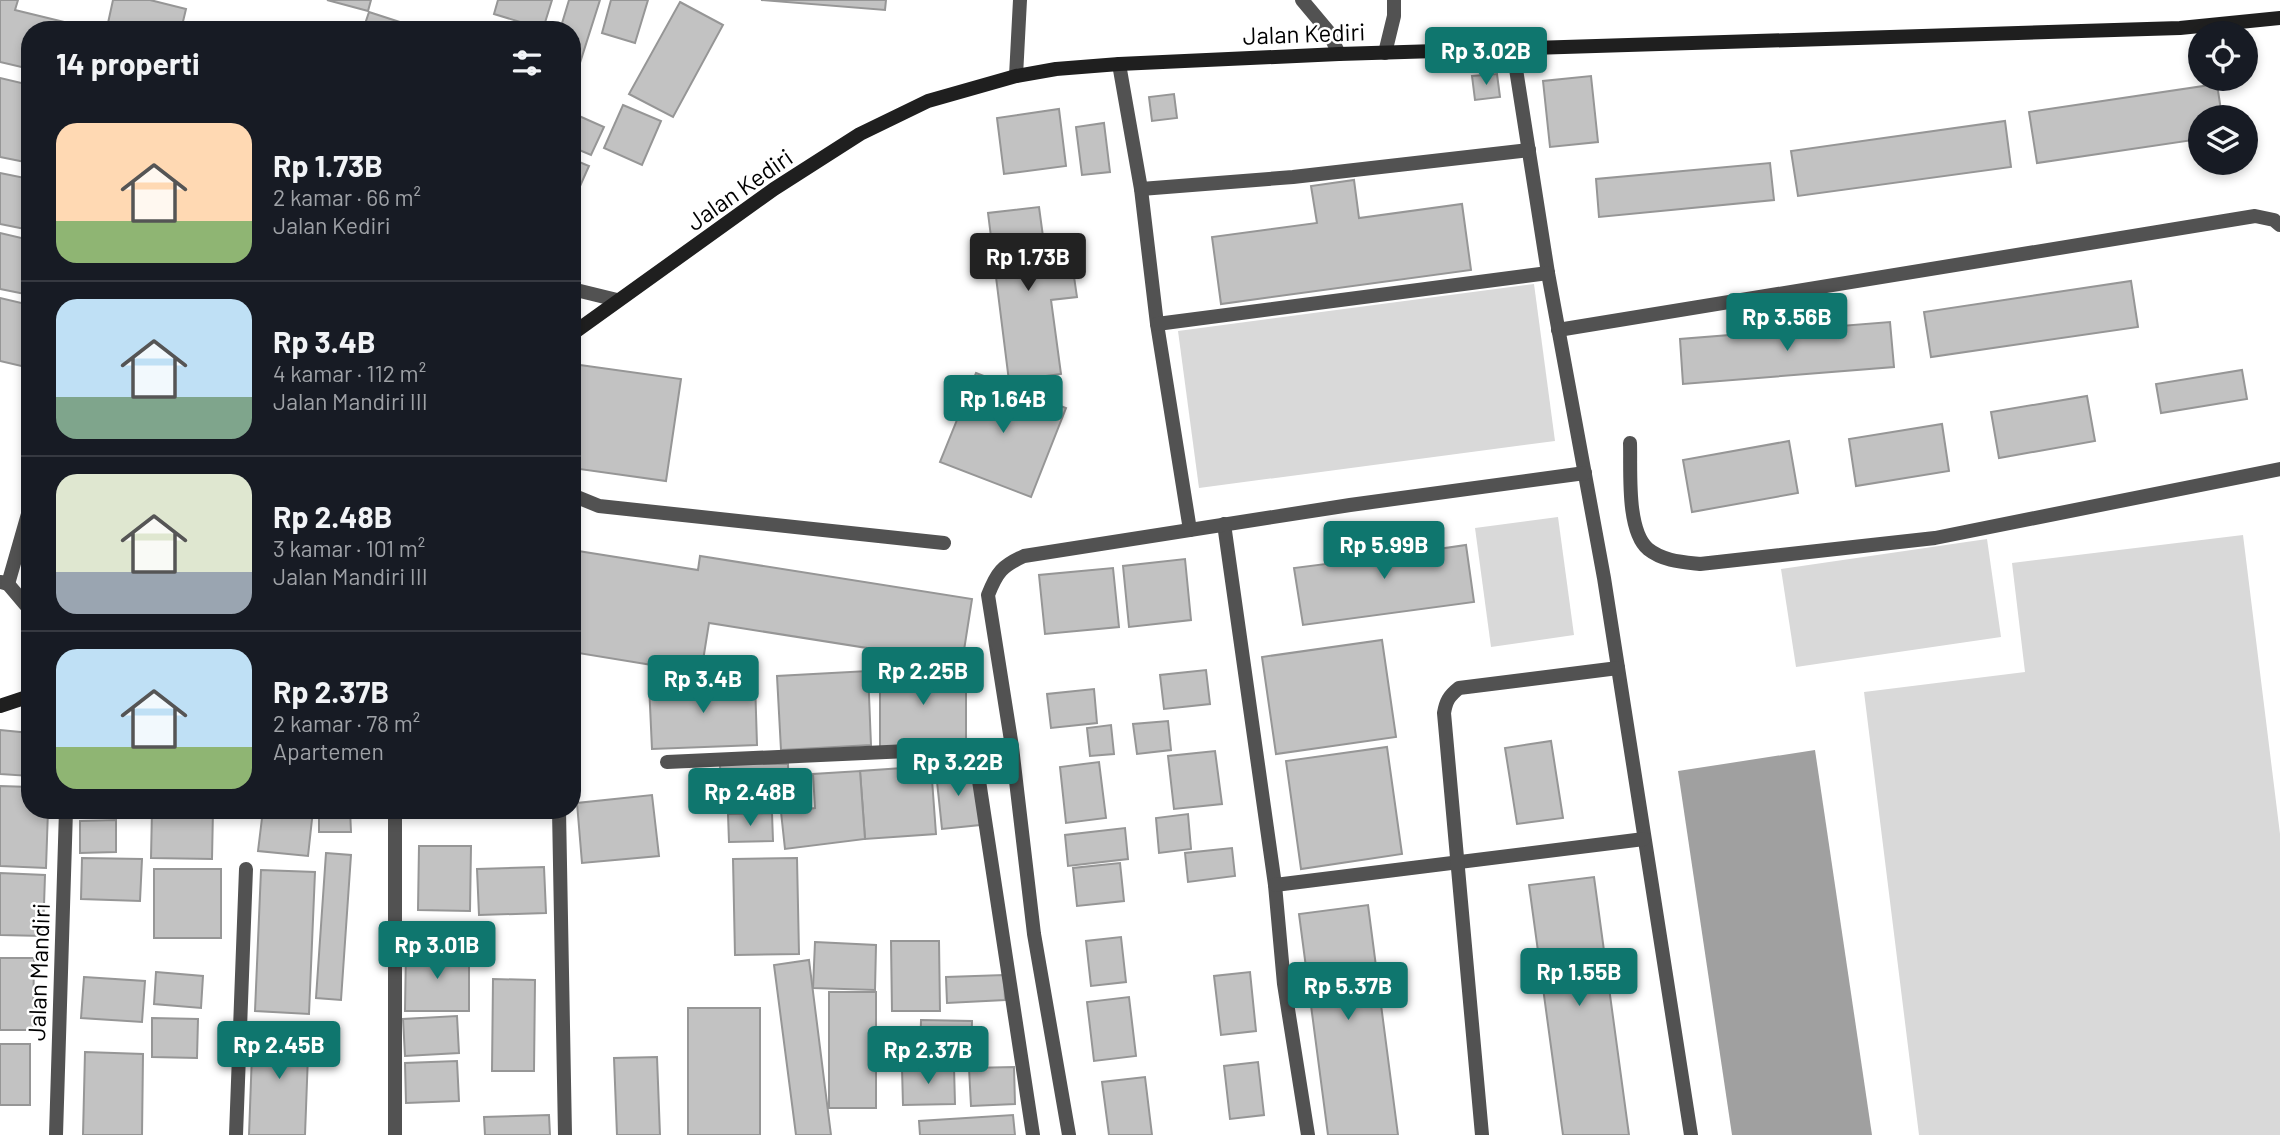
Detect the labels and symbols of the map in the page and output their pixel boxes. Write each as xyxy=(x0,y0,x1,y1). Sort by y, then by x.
street label: Jalan Kediri xyxy=(1242,16,1366,50)
pin: Rp 3.02B xyxy=(1414,28,1558,87)
street label: Jalan Kediri xyxy=(680,142,798,236)
pin: Rp 1.73B xyxy=(956,233,1100,293)
pin: Rp 3.56B xyxy=(1715,294,1859,353)
pin: Rp 1.64B xyxy=(931,376,1075,435)
pin: Rp 5.99B xyxy=(1312,522,1456,581)
pin: Rp 2.25B xyxy=(851,648,995,707)
pin: Rp 3.4B xyxy=(638,656,768,715)
pin: Rp 3.22B xyxy=(886,738,1030,798)
pin: Rp 2.48B xyxy=(678,768,822,828)
street label: Jalan Mandiri xyxy=(21,903,55,1041)
pin: Rp 3.01B xyxy=(365,922,509,981)
pin: Rp 1.55B xyxy=(1507,948,1651,1008)
pin: Rp 5.37B xyxy=(1276,962,1420,1022)
pin: Rp 2.45B xyxy=(207,1021,351,1081)
pin: Rp 2.37B xyxy=(856,1026,1000,1086)

